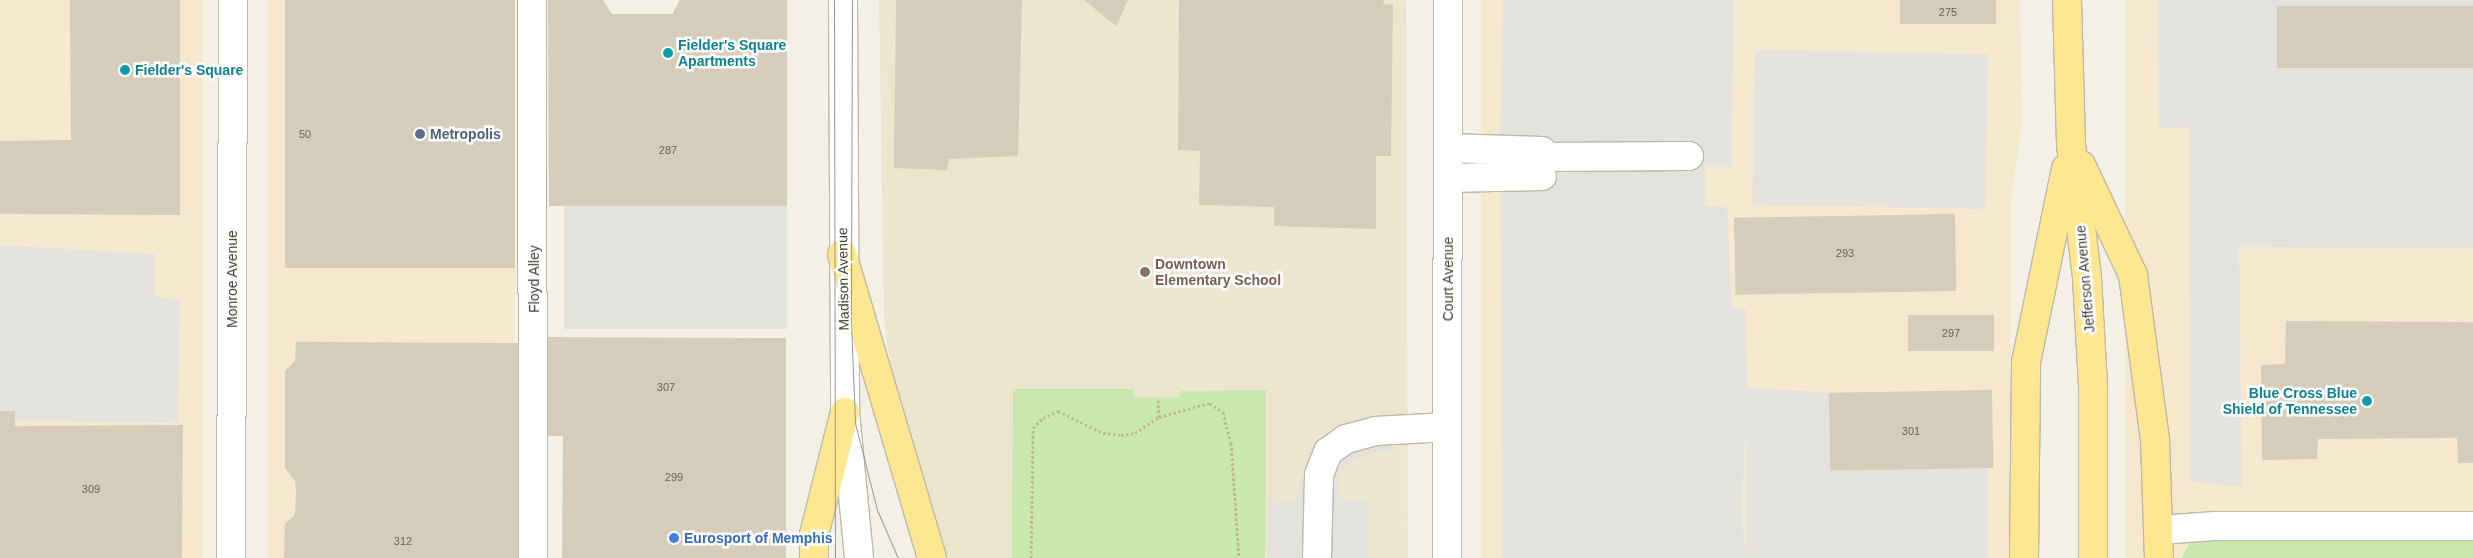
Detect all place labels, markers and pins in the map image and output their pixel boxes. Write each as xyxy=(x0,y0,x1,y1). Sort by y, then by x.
place label: Fielder's Square Apartments xyxy=(678,37,786,70)
marker: Fielder's Square Apartments xyxy=(662,47,674,59)
place label: Fielder's Square xyxy=(135,62,243,78)
marker: Fielder's Square xyxy=(119,64,131,76)
place label: Metropolis xyxy=(430,126,501,142)
marker: Metropolis xyxy=(414,128,426,140)
place label: Downtown Elementary School xyxy=(1155,256,1281,288)
marker: Downtown Elementary School xyxy=(1139,266,1151,278)
place label: Blue Cross Blue Shield of Tennessee xyxy=(2223,385,2357,418)
marker: Blue Cross Blue Shield of Tennessee xyxy=(2361,395,2373,407)
place label: Eurosport of Memphis xyxy=(684,530,833,546)
marker: Eurosport of Memphis xyxy=(668,532,680,544)

